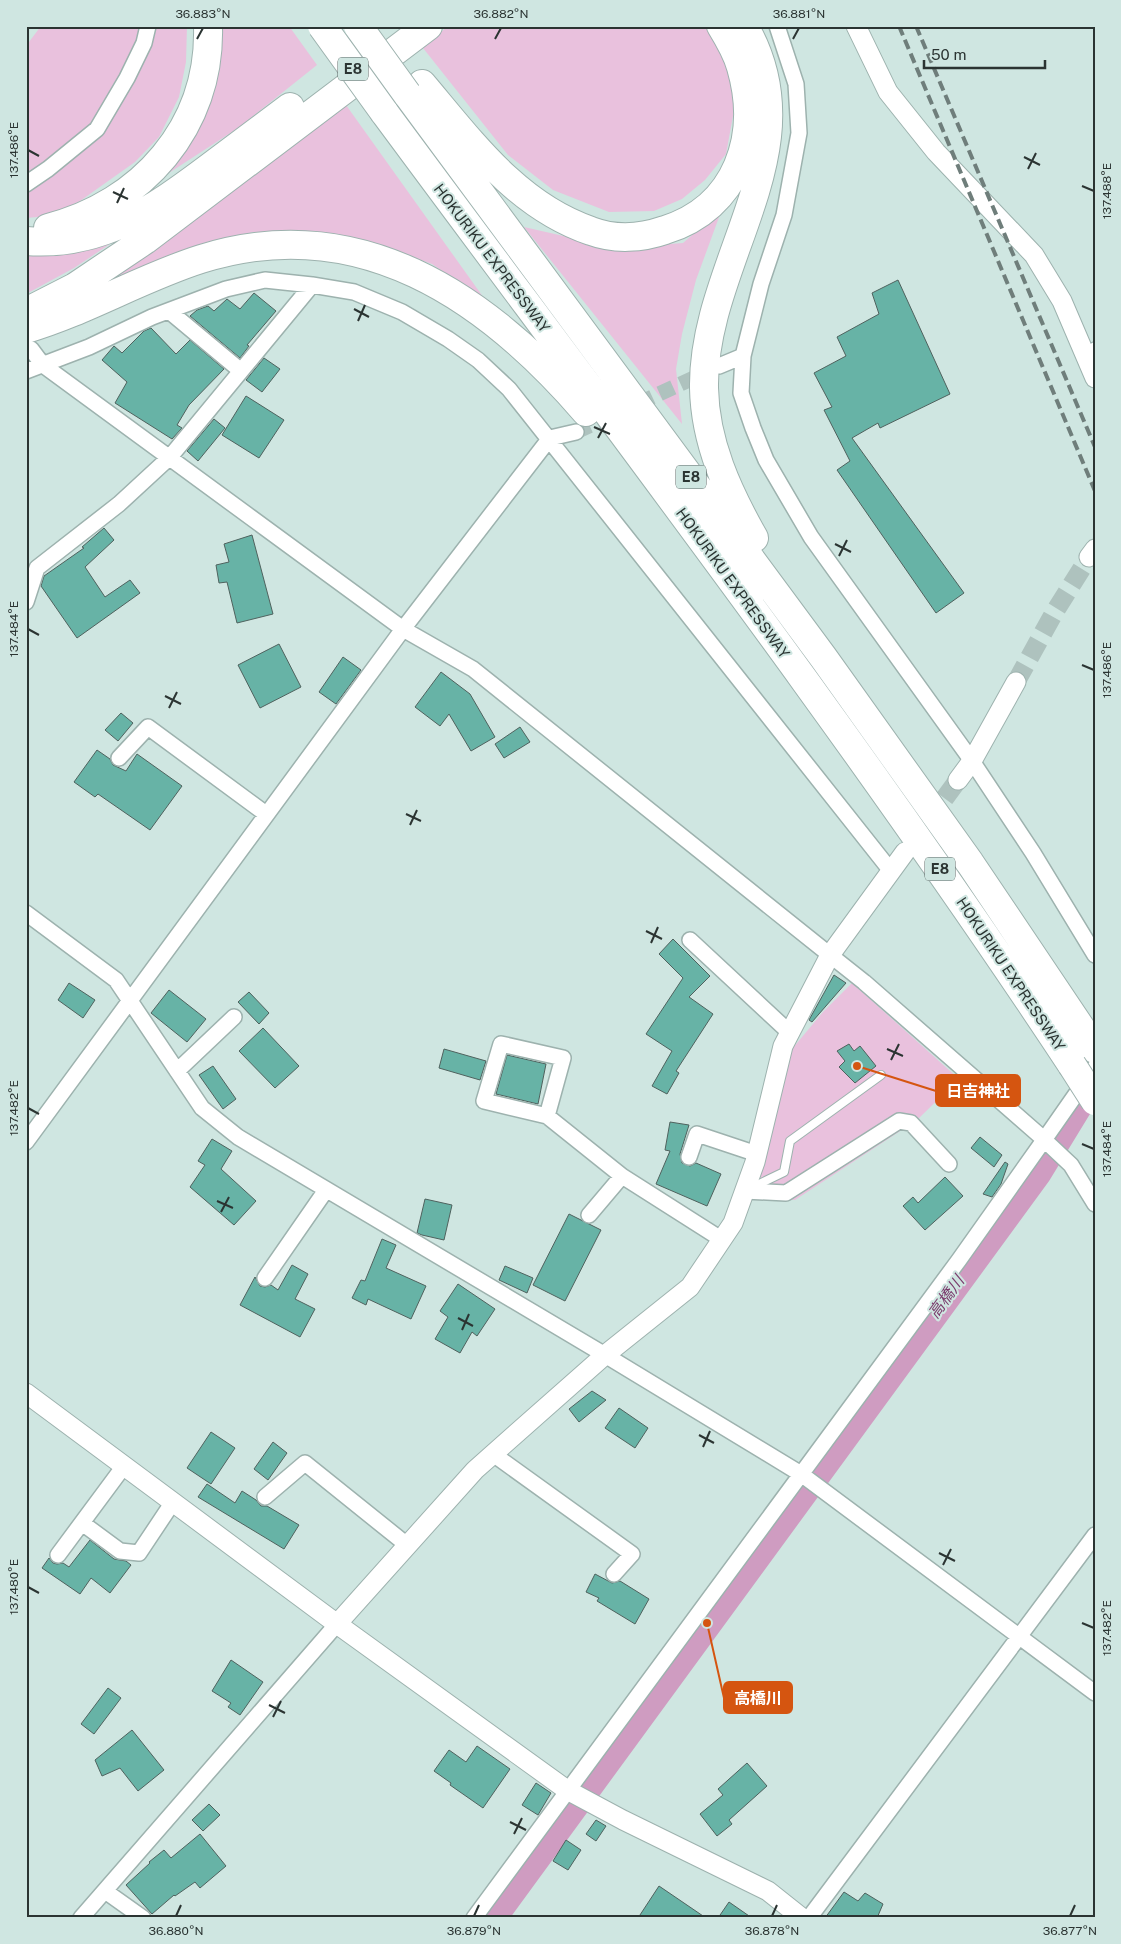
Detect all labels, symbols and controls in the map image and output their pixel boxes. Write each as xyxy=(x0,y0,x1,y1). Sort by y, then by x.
text: 36.883°N xyxy=(175,7,231,21)
text: 36.882°N xyxy=(474,7,528,21)
text: 36.881°N xyxy=(773,7,825,21)
scale bar xyxy=(924,38,1045,70)
text: 50 m xyxy=(931,46,966,63)
road number: E8 xyxy=(338,58,368,80)
text: 137.486°E xyxy=(7,122,21,178)
text: 137.488°E xyxy=(1100,163,1114,219)
street label: HOKURIKU EXPRESSWAY xyxy=(431,180,553,336)
road number: E8 xyxy=(676,466,706,488)
street label: HOKURIKU EXPRESSWAY xyxy=(673,505,793,661)
text: 137.484°E xyxy=(7,601,21,657)
text: 137.486°E xyxy=(1100,642,1114,698)
road number: E8 xyxy=(925,858,955,881)
street label: HOKURIKU EXPRESSWAY xyxy=(953,894,1069,1054)
callout: 日吉神社 xyxy=(936,1075,1020,1106)
text: 137.482°E xyxy=(7,1080,21,1136)
text: 日吉神社 xyxy=(946,1082,1010,1101)
text: 137.484°E xyxy=(1100,1121,1114,1177)
water label: 高橋川 xyxy=(924,1270,969,1322)
text: 137.480°E xyxy=(7,1559,21,1615)
text: 137.482°E xyxy=(1100,1600,1114,1656)
callout: 高橋川 xyxy=(724,1682,792,1713)
text: 高橋川 xyxy=(734,1689,782,1708)
text: 36.880°N xyxy=(149,1924,203,1938)
text: 36.879°N xyxy=(447,1924,501,1938)
text: 36.878°N xyxy=(745,1924,799,1938)
text: 36.877°N xyxy=(1043,1924,1097,1938)

